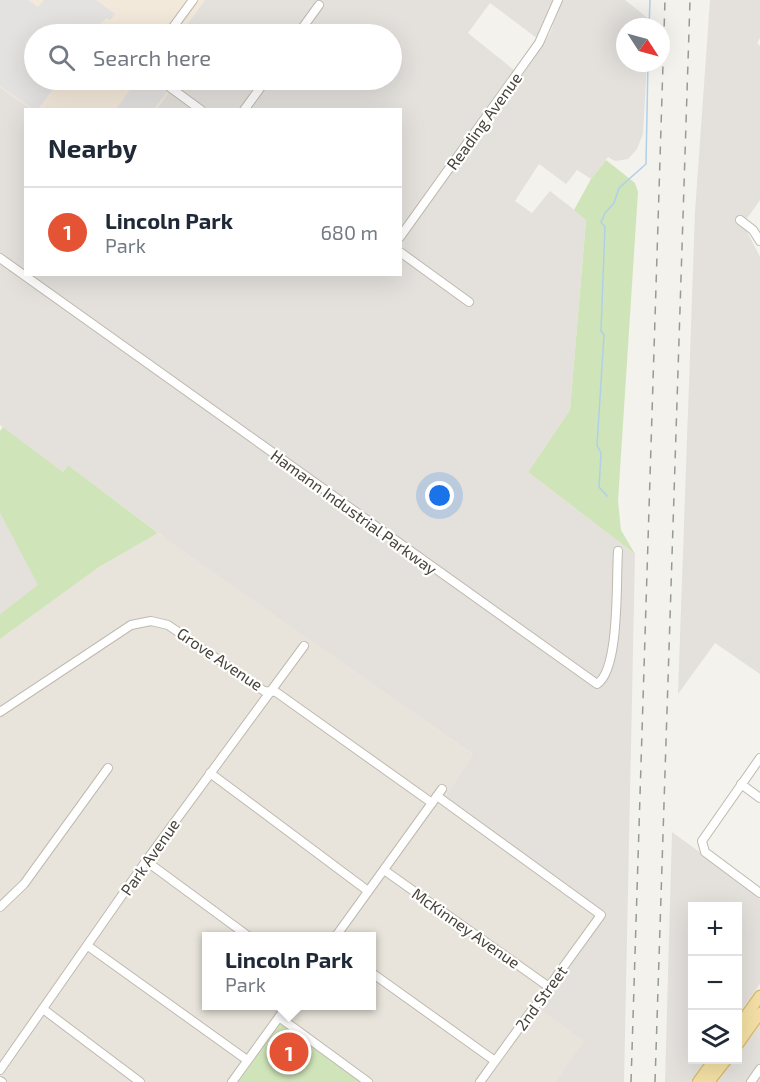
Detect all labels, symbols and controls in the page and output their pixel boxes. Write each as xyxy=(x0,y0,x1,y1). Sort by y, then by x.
north arrow xyxy=(616,18,670,72)
search box xyxy=(24,24,402,90)
icon: search xyxy=(45,41,78,74)
text: Search here xyxy=(93,44,211,70)
street label: Reading Avenue xyxy=(442,68,525,173)
text: Nearby xyxy=(48,132,137,163)
text: Lincoln Park xyxy=(105,207,233,233)
text: 1 xyxy=(63,220,72,244)
text: 680 m xyxy=(320,220,378,244)
text: Park xyxy=(105,233,146,257)
street label: Hamann Industrial Parkway xyxy=(268,445,441,579)
your location xyxy=(425,481,454,510)
street label: Grove Avenue xyxy=(174,623,267,694)
street label: Park Avenue xyxy=(116,815,183,899)
street label: McKinney Avenue xyxy=(409,883,524,972)
map controls xyxy=(688,902,742,1064)
button: + xyxy=(688,902,742,956)
popup xyxy=(202,932,376,1010)
text: Lincoln Park xyxy=(225,946,353,972)
button: − xyxy=(688,956,742,1010)
street label: 2nd Street xyxy=(511,962,570,1034)
text: Park xyxy=(225,972,266,996)
button: layers xyxy=(688,1010,742,1064)
pin: 1 xyxy=(270,1030,308,1074)

